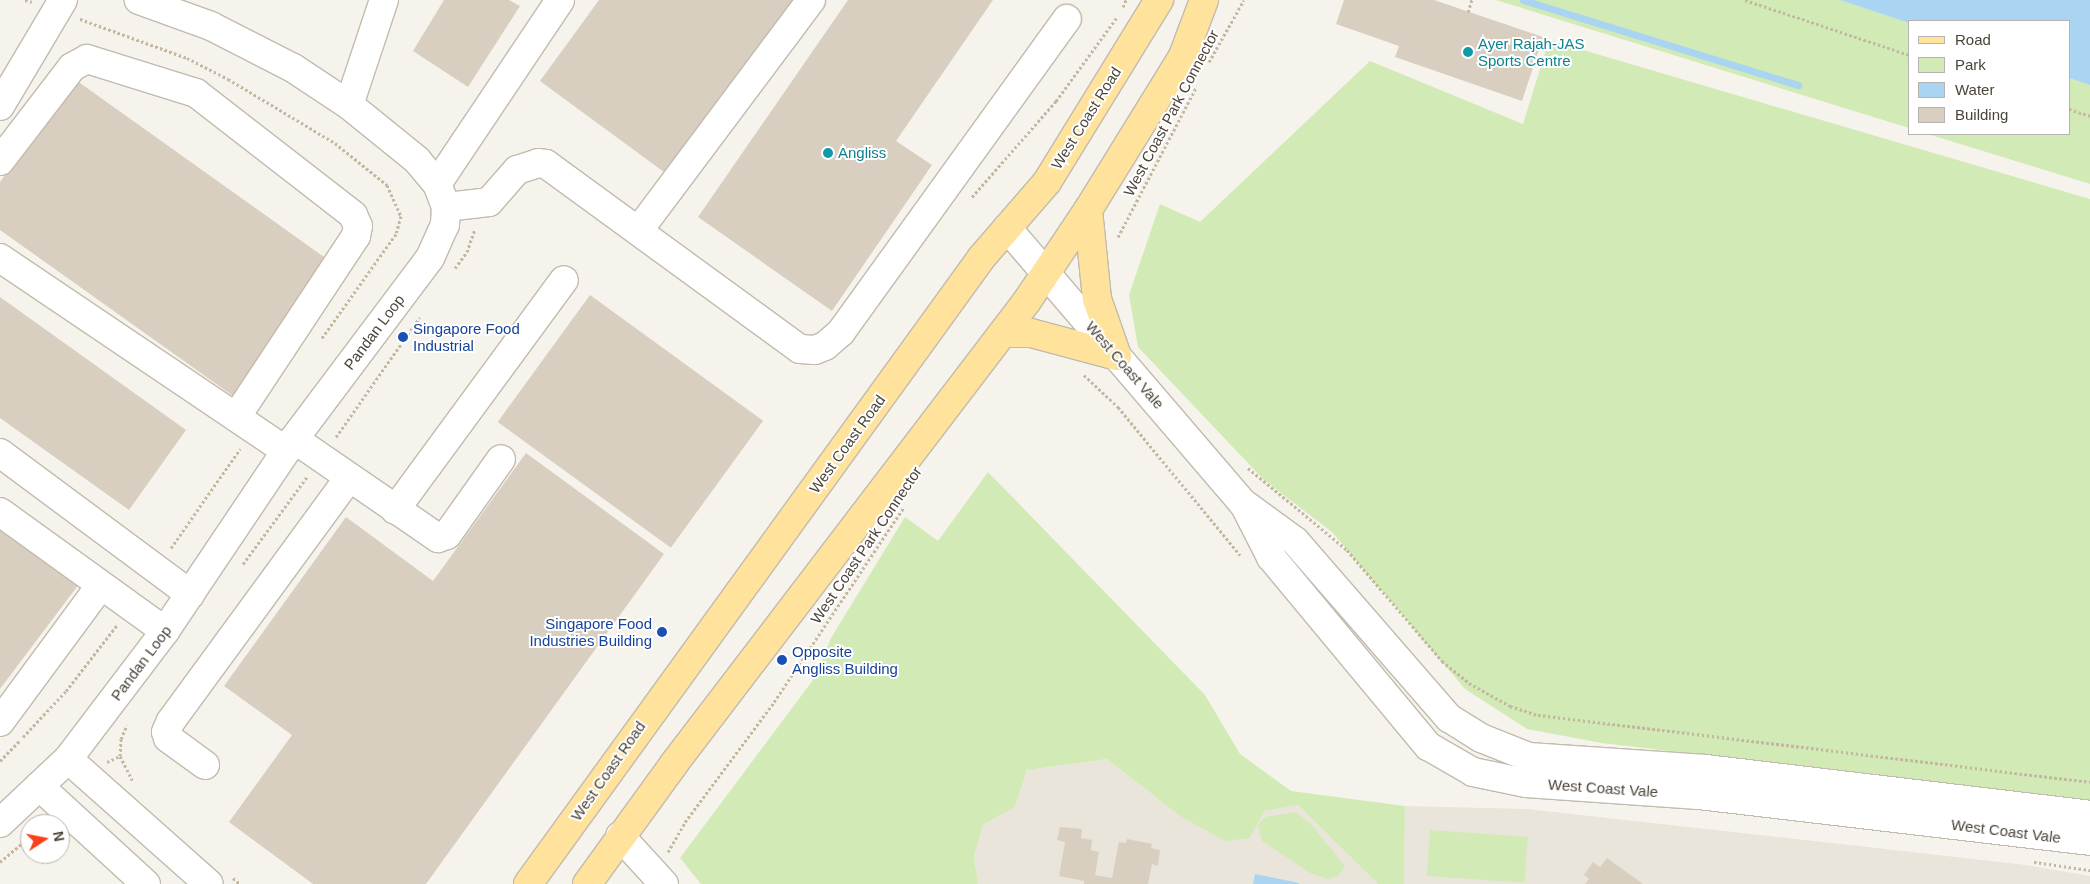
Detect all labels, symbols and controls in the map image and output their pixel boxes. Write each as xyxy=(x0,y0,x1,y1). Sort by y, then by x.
legend xyxy=(1908,20,2070,135)
street label: West Coast Park Connector xyxy=(1119,27,1223,199)
text: Road xyxy=(1955,31,1991,48)
place label: Ayer Rajah-JAS Sports Centre xyxy=(1478,34,1584,69)
marker: Ayer Rajah-JAS Sports Centre xyxy=(1462,46,1474,58)
text: Park xyxy=(1955,56,1986,73)
street label: West Coast Road xyxy=(1047,64,1125,172)
text: Water xyxy=(1955,81,1994,98)
text: Building xyxy=(1955,106,2008,123)
place label: Angliss xyxy=(838,144,886,162)
marker: Angliss xyxy=(822,147,834,159)
street label: Pandan Loop xyxy=(340,291,408,373)
street label: West Coast Vale xyxy=(1082,317,1168,413)
place label: Singapore Food Industrial xyxy=(413,319,520,354)
marker: Singapore Food Industrial xyxy=(397,331,409,343)
street label: West Coast Road xyxy=(805,391,889,497)
street label: West Coast Park Connector xyxy=(807,463,925,627)
place label: Singapore Food Industries Building xyxy=(529,614,652,649)
street label: Pandan Loop xyxy=(107,622,175,704)
marker: Singapore Food Industries Building xyxy=(656,626,668,638)
place label: Opposite Angliss Building xyxy=(792,642,898,677)
marker: Opposite Angliss Building xyxy=(776,654,788,666)
street label: West Coast Road xyxy=(567,718,649,824)
street label: West Coast Vale xyxy=(1547,775,1659,801)
north arrow xyxy=(20,814,70,864)
street label: West Coast Vale xyxy=(1950,815,2062,847)
text: N xyxy=(50,830,68,843)

